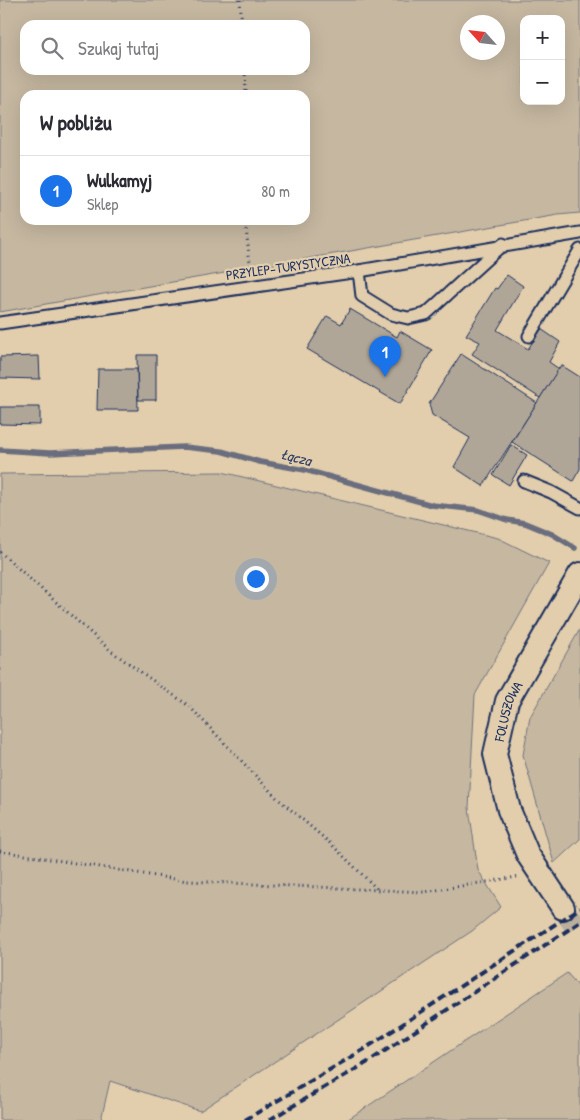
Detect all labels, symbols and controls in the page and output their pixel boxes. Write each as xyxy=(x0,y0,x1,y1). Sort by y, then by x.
north arrow xyxy=(460,15,505,60)
map controls xyxy=(520,15,565,105)
button: + xyxy=(520,15,565,60)
search box xyxy=(20,20,310,75)
icon: search xyxy=(38,34,66,62)
text: Szukaj tutaj xyxy=(78,35,159,61)
button: − xyxy=(520,60,565,105)
text: W pobliżu xyxy=(40,108,112,137)
text: Wulkamyj xyxy=(87,167,152,193)
text: 1 xyxy=(53,180,59,202)
text: 80 m xyxy=(261,180,290,202)
text: Sklep xyxy=(87,193,118,215)
street label: PRZYLEP-TURYSTYCZNA xyxy=(225,248,351,284)
pin: 1 xyxy=(369,336,401,377)
water label: Łącza xyxy=(279,443,316,471)
your location xyxy=(243,566,269,592)
street label: FOLUSZOWA xyxy=(489,677,526,744)

